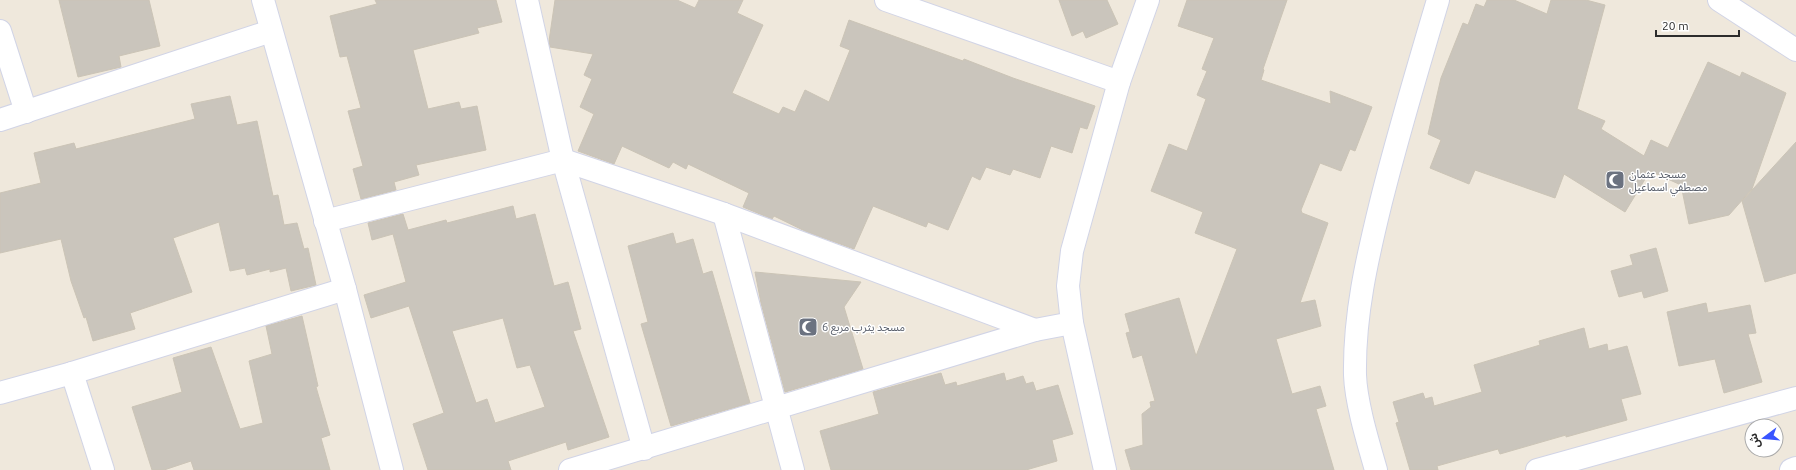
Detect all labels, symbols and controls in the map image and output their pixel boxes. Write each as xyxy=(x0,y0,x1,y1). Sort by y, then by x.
scale bar xyxy=(1656,12,1739,38)
text: 20 m xyxy=(1662,19,1689,32)
place label: مسجد عثمان مصطفي اسماعيل xyxy=(1629,168,1708,197)
mosque icon: مسجد عثمان مصطفي اسماعيل xyxy=(1604,169,1626,191)
mosque icon: مسجد يثرب مربع 6 xyxy=(797,316,819,338)
place label: مسجد يثرب مربع 6 xyxy=(822,321,905,335)
north arrow xyxy=(1744,418,1784,458)
text: ش xyxy=(1747,432,1763,450)

